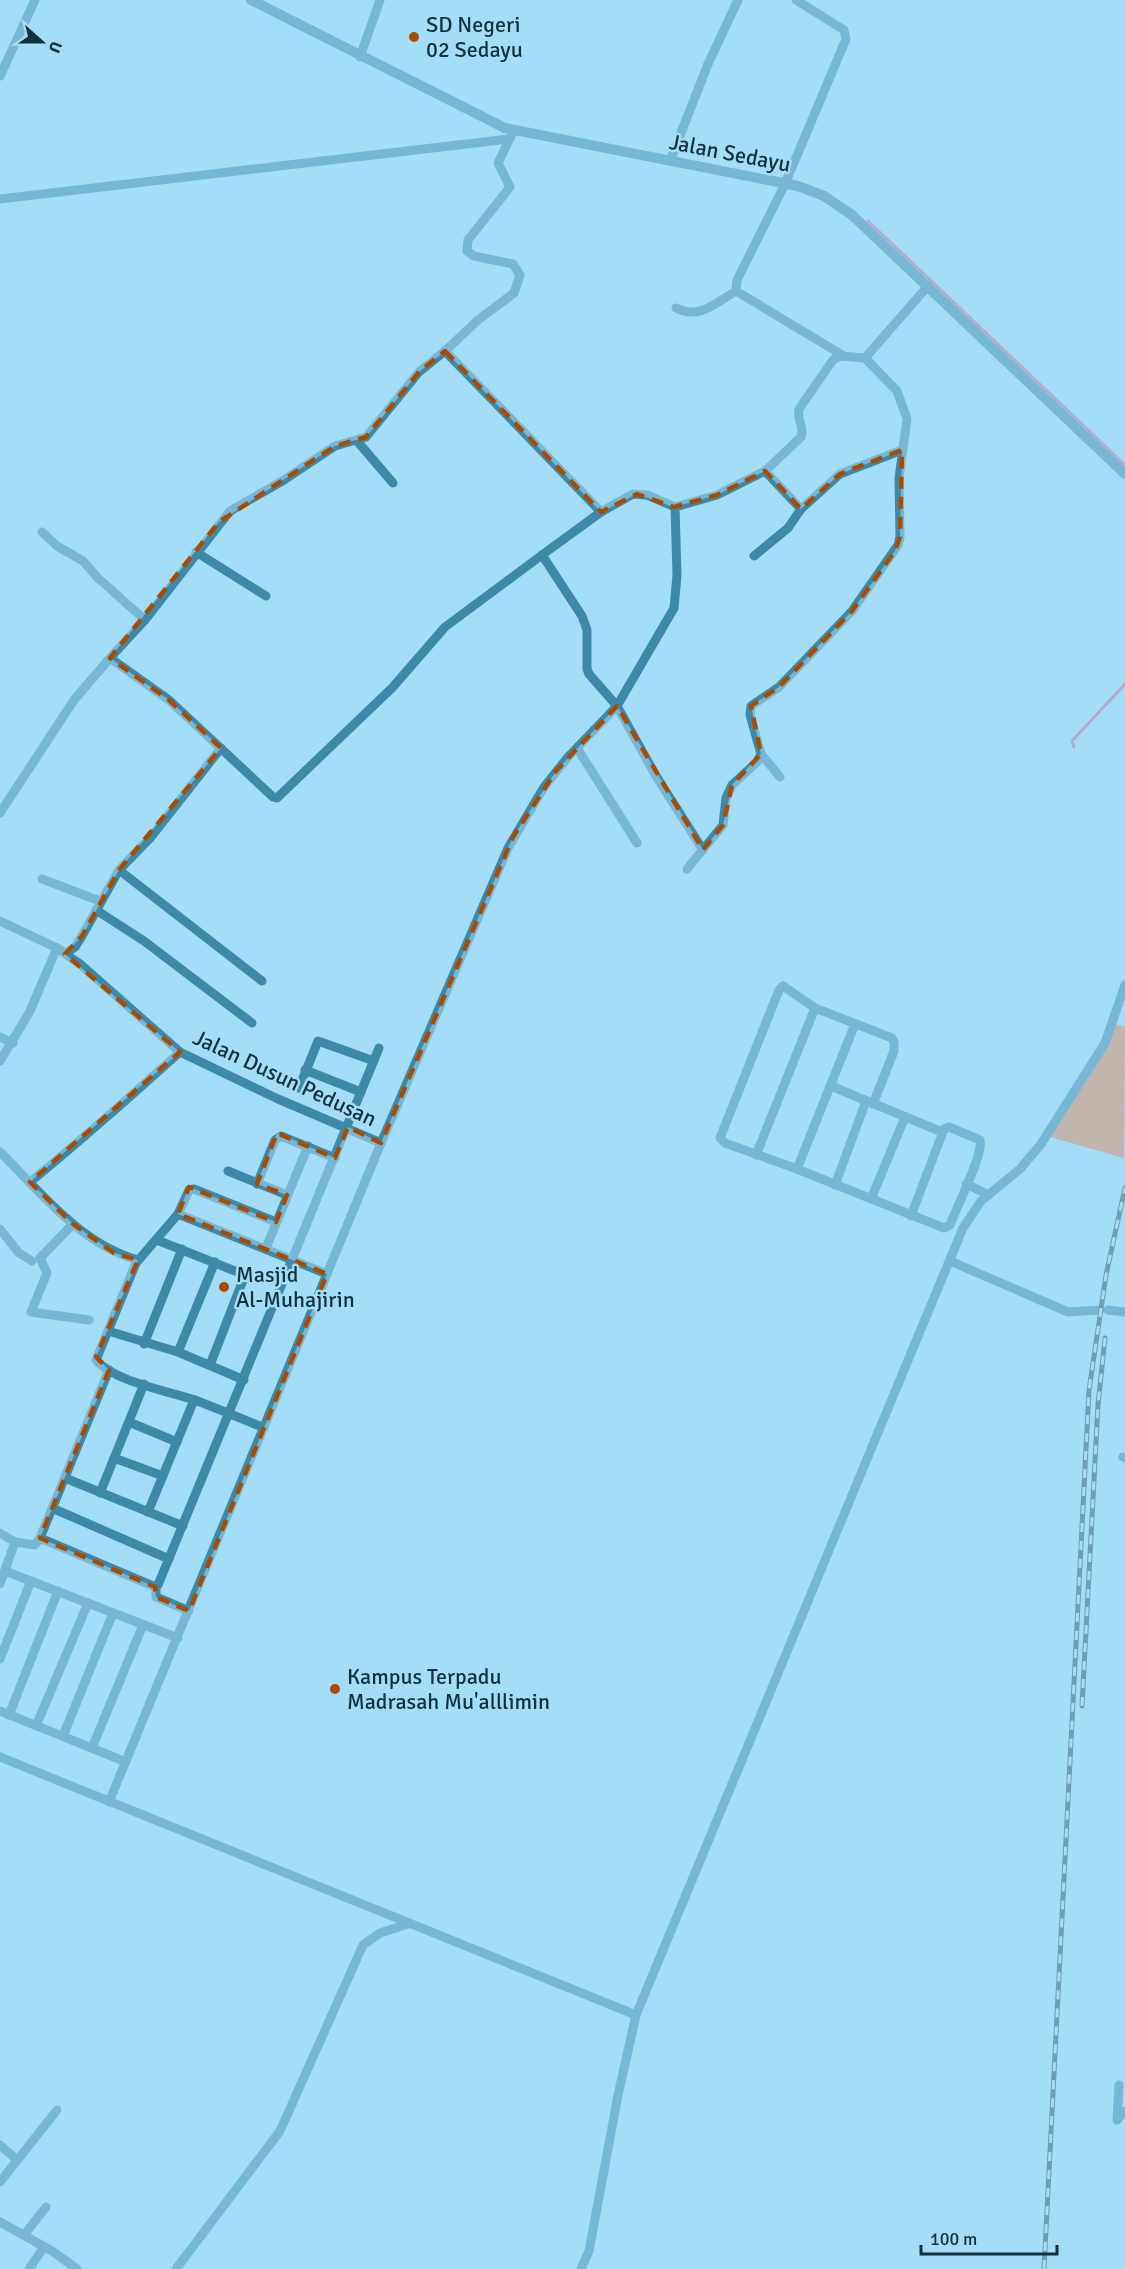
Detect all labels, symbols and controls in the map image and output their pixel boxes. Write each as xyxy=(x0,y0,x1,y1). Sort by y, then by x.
place label: SD Negeri 02 Sedayu xyxy=(426,11,523,63)
north arrow xyxy=(12,12,72,72)
marker: SD Negeri 02 Sedayu xyxy=(407,30,421,44)
text: U xyxy=(44,38,66,56)
street label: Jalan Sedayu xyxy=(667,128,793,178)
street label: Jalan Dusun Pedusan xyxy=(189,1024,381,1132)
place label: Masjid Al-Muhajirin xyxy=(236,1261,355,1313)
marker: Masjid Al-Muhajirin xyxy=(217,1280,231,1294)
place label: Kampus Terpadu Madrasah Mu'alllimin xyxy=(347,1663,550,1715)
marker: Kampus Terpadu Madrasah Mu'alllimin xyxy=(328,1682,342,1696)
scale bar xyxy=(921,2218,1058,2256)
text: 100 m xyxy=(930,2228,977,2250)

